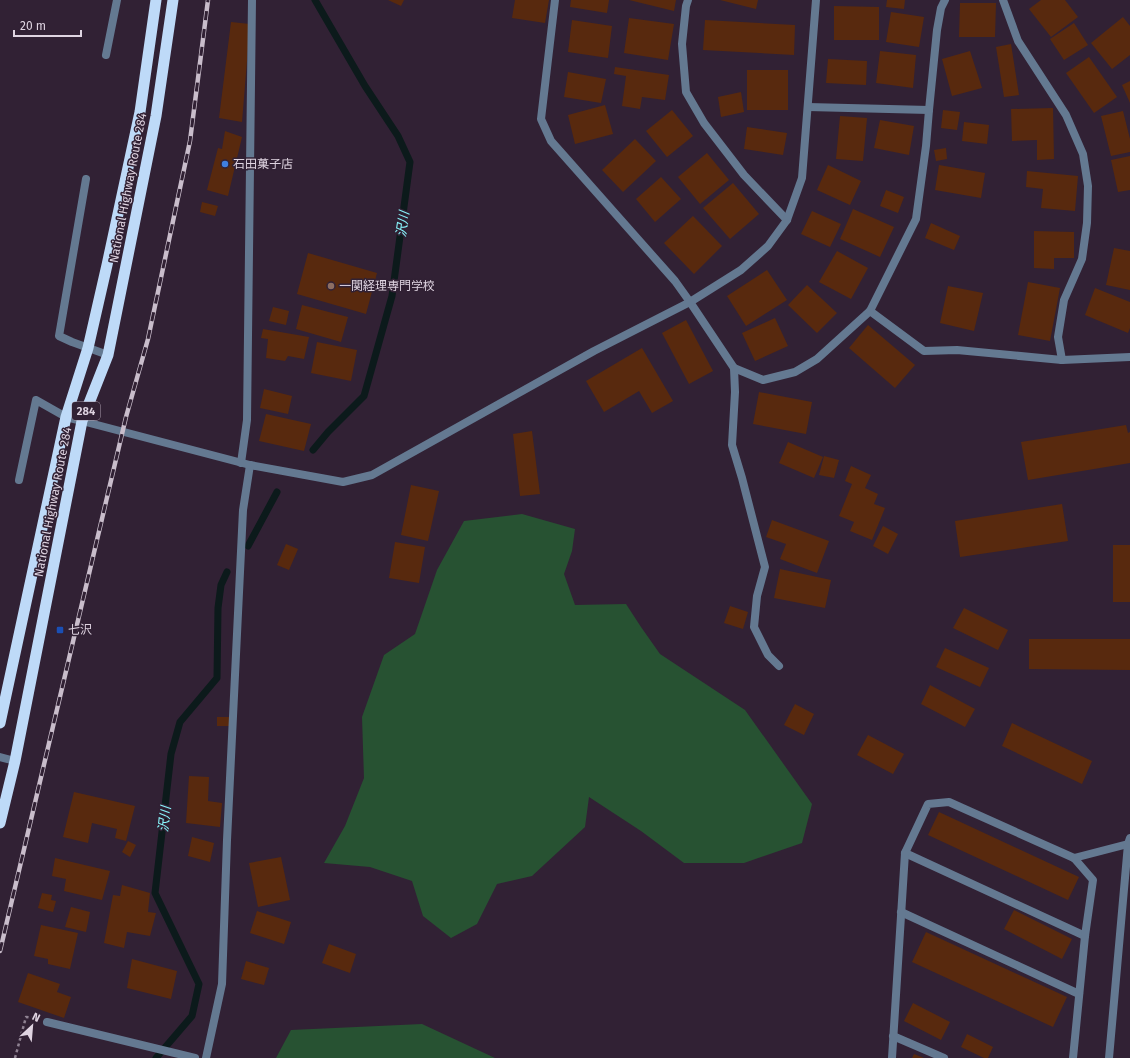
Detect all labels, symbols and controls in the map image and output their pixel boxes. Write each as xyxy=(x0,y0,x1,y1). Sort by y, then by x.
scale bar xyxy=(14,12,81,38)
text: 20 m xyxy=(20,19,46,33)
street label: National Highway Route 284 xyxy=(107,111,150,264)
place label: 石田菓子店 xyxy=(233,157,293,171)
marker: 石田菓子店 xyxy=(220,159,230,169)
water label: 沢川 xyxy=(393,208,412,238)
place label: 一関経理専門学校 xyxy=(339,279,435,293)
marker: 一関経理専門学校 xyxy=(326,281,336,291)
road number: 284 xyxy=(72,402,100,420)
street label: National Highway Route 284 xyxy=(32,425,75,578)
place label: 七沢 xyxy=(68,623,92,637)
marker: 七沢 xyxy=(55,625,65,635)
water label: 沢川 xyxy=(156,803,174,833)
north arrow xyxy=(12,1006,52,1046)
text: N xyxy=(30,1010,42,1025)

